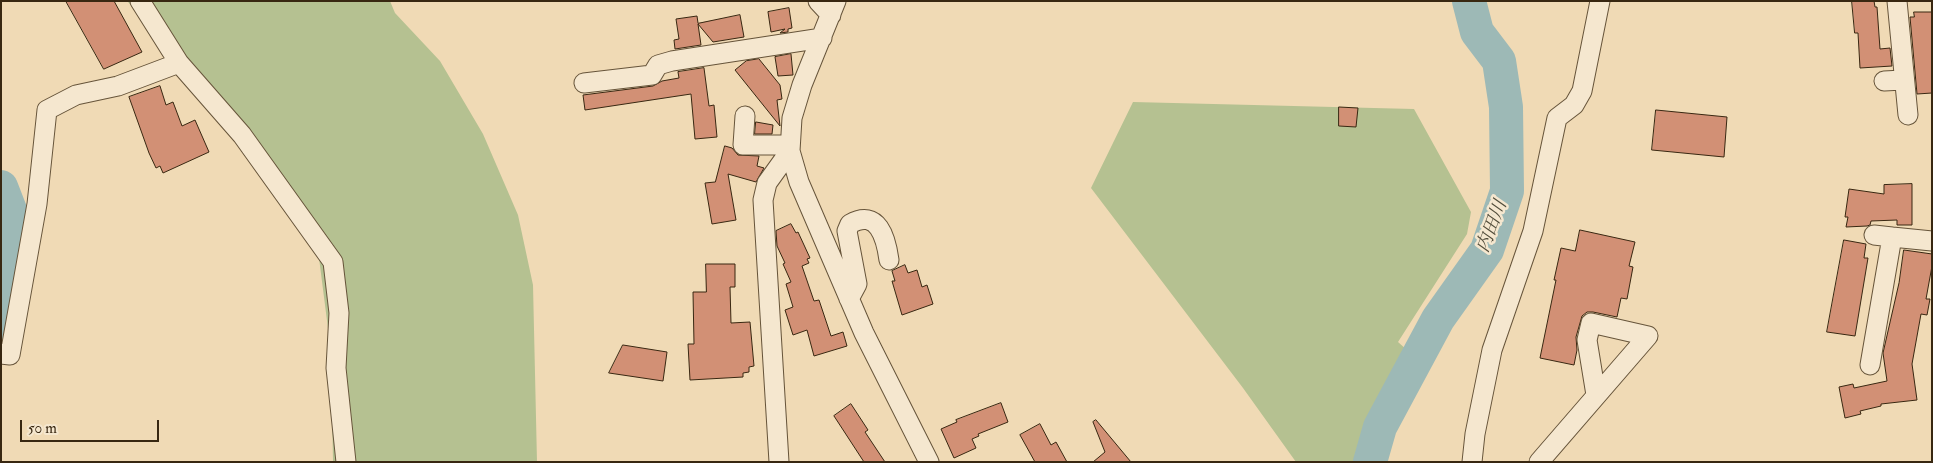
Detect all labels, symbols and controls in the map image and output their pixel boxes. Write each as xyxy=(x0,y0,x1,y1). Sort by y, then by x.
water label: 内田川 xyxy=(1473,198,1513,256)
scale bar xyxy=(22,410,161,442)
text: 50 m xyxy=(28,419,57,438)

